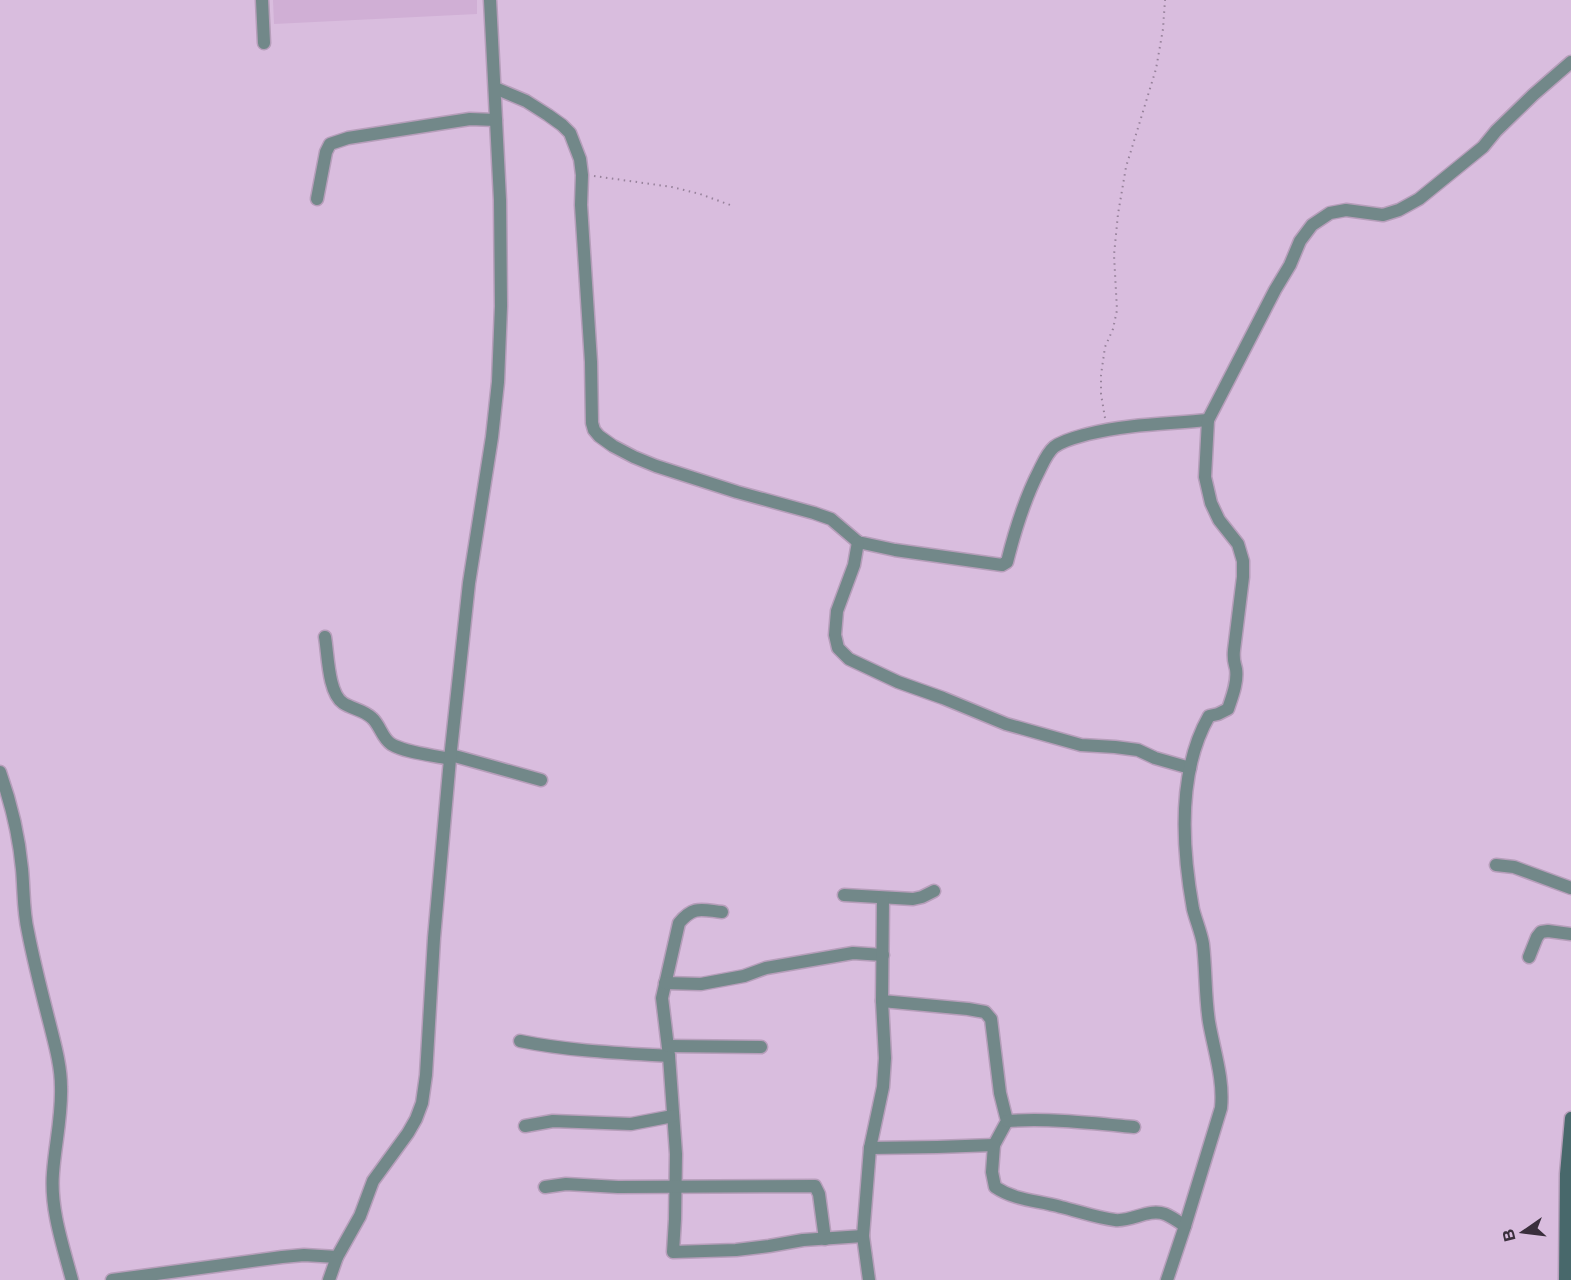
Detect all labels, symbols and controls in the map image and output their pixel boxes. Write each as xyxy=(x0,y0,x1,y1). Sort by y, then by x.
north arrow xyxy=(1493,1202,1553,1262)
text: B xyxy=(1498,1227,1520,1244)

